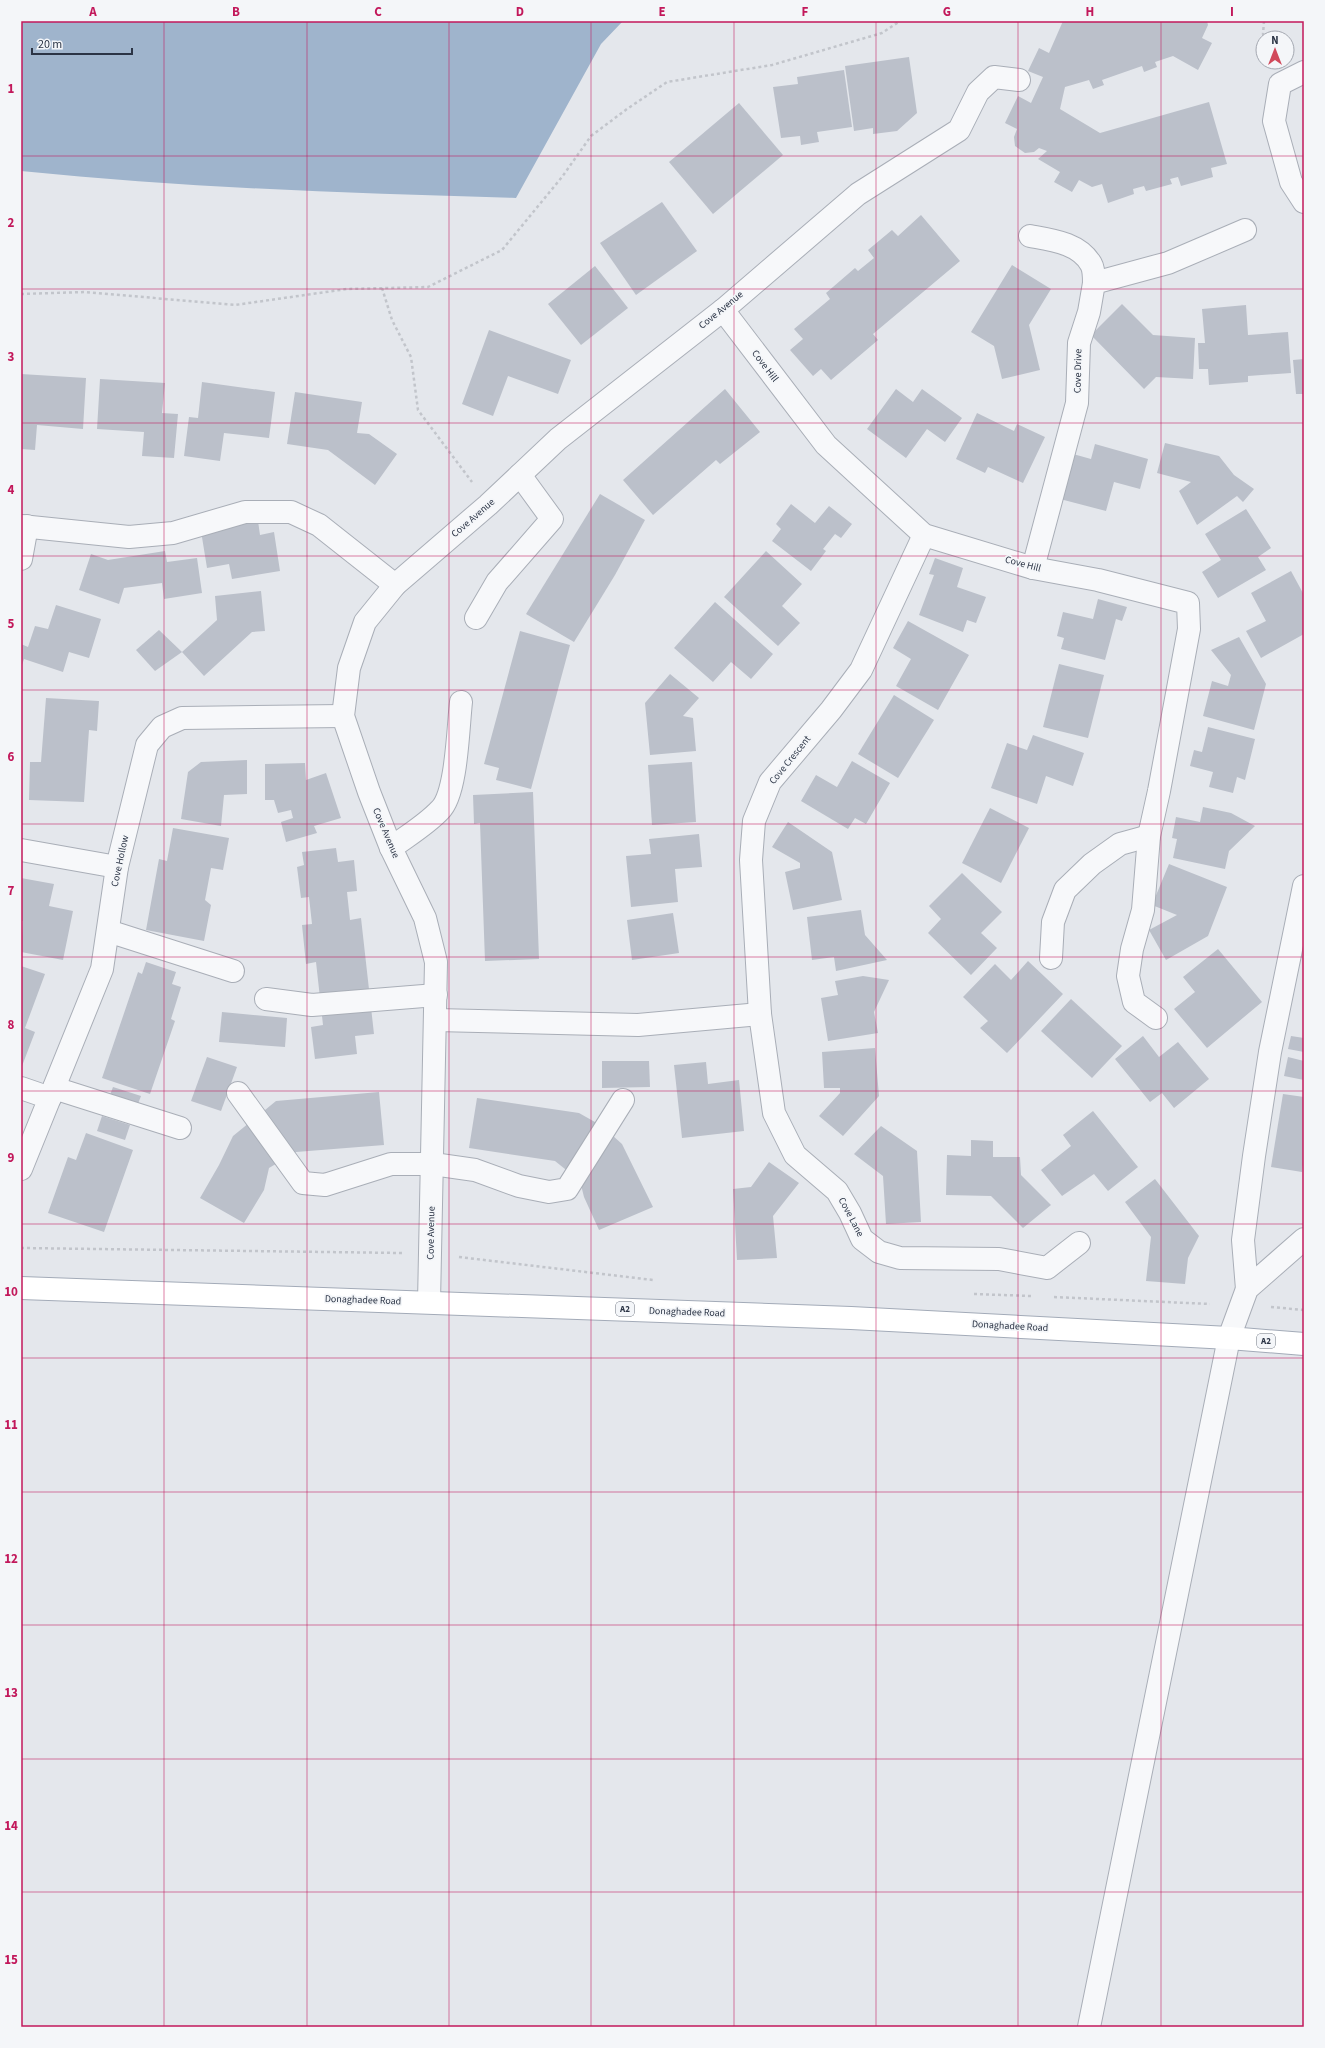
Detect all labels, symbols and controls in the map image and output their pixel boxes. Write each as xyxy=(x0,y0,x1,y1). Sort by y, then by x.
text: A xyxy=(88,3,97,21)
text: B xyxy=(232,3,240,21)
text: C xyxy=(374,3,382,21)
text: D xyxy=(516,3,524,21)
text: E xyxy=(658,3,666,21)
text: F xyxy=(802,3,809,21)
text: G xyxy=(943,3,951,21)
text: H xyxy=(1086,3,1094,21)
text: I xyxy=(1230,3,1234,21)
scale bar xyxy=(32,30,132,56)
north arrow xyxy=(1255,30,1295,70)
text: N xyxy=(1271,33,1279,48)
text: 20 m xyxy=(38,36,62,53)
text: 1 xyxy=(8,80,15,98)
text: 2 xyxy=(8,214,15,232)
street label: Cove Avenue xyxy=(696,288,746,332)
street label: Cove Hill xyxy=(748,347,782,385)
text: 3 xyxy=(8,348,15,366)
street label: Cove Drive xyxy=(1071,349,1085,393)
text: 4 xyxy=(8,481,15,499)
street label: Cove Avenue xyxy=(448,495,498,541)
street label: Cove Hill xyxy=(1003,552,1043,576)
text: 5 xyxy=(8,615,15,633)
street label: Cove Crescent xyxy=(766,732,814,787)
text: 6 xyxy=(8,748,15,766)
street label: Cove Avenue xyxy=(369,806,403,860)
street label: Cove Hollow xyxy=(108,834,132,888)
text: 7 xyxy=(8,882,15,900)
text: 8 xyxy=(8,1016,15,1034)
text: 9 xyxy=(8,1149,15,1167)
street label: Cove Lane xyxy=(835,1195,867,1239)
street label: Cove Avenue xyxy=(424,1206,438,1260)
text: 10 xyxy=(4,1283,18,1301)
street label: Donaghadee Road xyxy=(325,1292,401,1308)
road number: A2 xyxy=(616,1302,634,1316)
street label: Donaghadee Road xyxy=(649,1304,725,1320)
street label: Donaghadee Road xyxy=(971,1317,1049,1335)
road number: A2 xyxy=(1257,1334,1275,1348)
text: 11 xyxy=(4,1416,18,1434)
text: 12 xyxy=(4,1550,18,1568)
text: 13 xyxy=(4,1684,18,1702)
text: 14 xyxy=(4,1817,18,1835)
text: 15 xyxy=(4,1951,18,1969)

